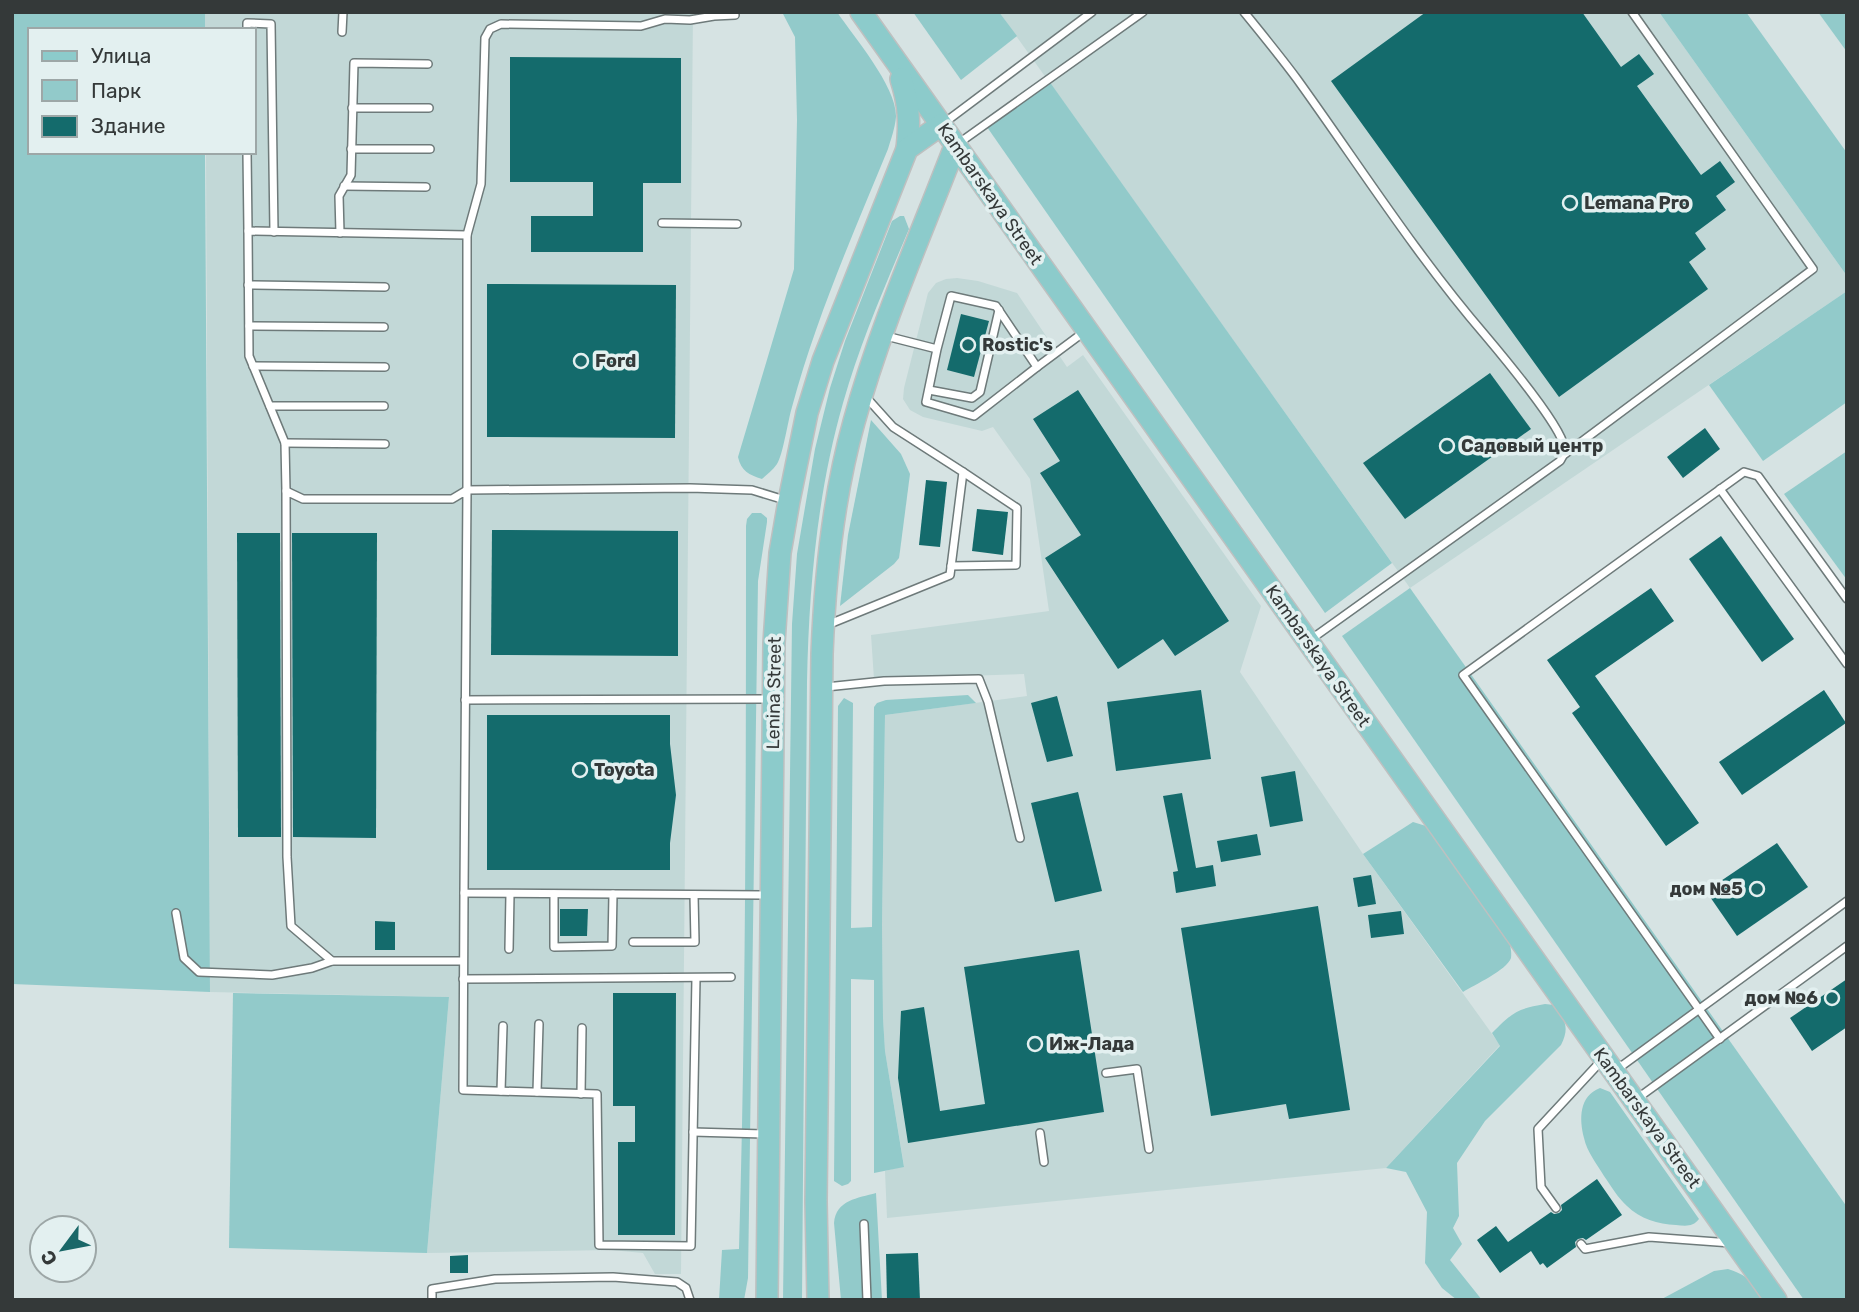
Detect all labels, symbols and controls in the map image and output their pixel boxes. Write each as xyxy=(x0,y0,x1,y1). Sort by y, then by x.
legend xyxy=(28,28,256,154)
text: Улица xyxy=(91,43,151,68)
text: Парк xyxy=(91,78,141,103)
text: Здание xyxy=(91,113,166,138)
street label: Kambarskaya Street xyxy=(933,119,1047,269)
place label: Lemana Pro xyxy=(1584,192,1690,214)
marker: Lemana Pro xyxy=(1562,195,1578,211)
place label: Rostic's xyxy=(982,334,1053,356)
marker: Rostic's xyxy=(960,337,976,353)
place label: Ford xyxy=(595,350,636,372)
marker: Ford xyxy=(573,353,589,369)
place label: Садовый центр xyxy=(1461,435,1603,457)
marker: Садовый центр xyxy=(1439,438,1455,454)
street label: Kambarskaya Street xyxy=(1261,581,1375,731)
street label: Lenina Street xyxy=(762,637,786,749)
place label: Toyota xyxy=(594,759,655,781)
marker: Toyota xyxy=(572,762,588,778)
place label: дом №5 xyxy=(1670,878,1743,900)
marker: дом №5 xyxy=(1749,881,1765,897)
place label: дом №6 xyxy=(1745,987,1818,1009)
marker: дом №6 xyxy=(1824,990,1840,1006)
place label: Иж-Лада xyxy=(1049,1033,1134,1055)
marker: Иж-Лада xyxy=(1027,1036,1043,1052)
street label: Kambarskaya Street xyxy=(1589,1044,1705,1192)
north arrow xyxy=(28,1214,98,1284)
text: С xyxy=(36,1246,62,1269)

